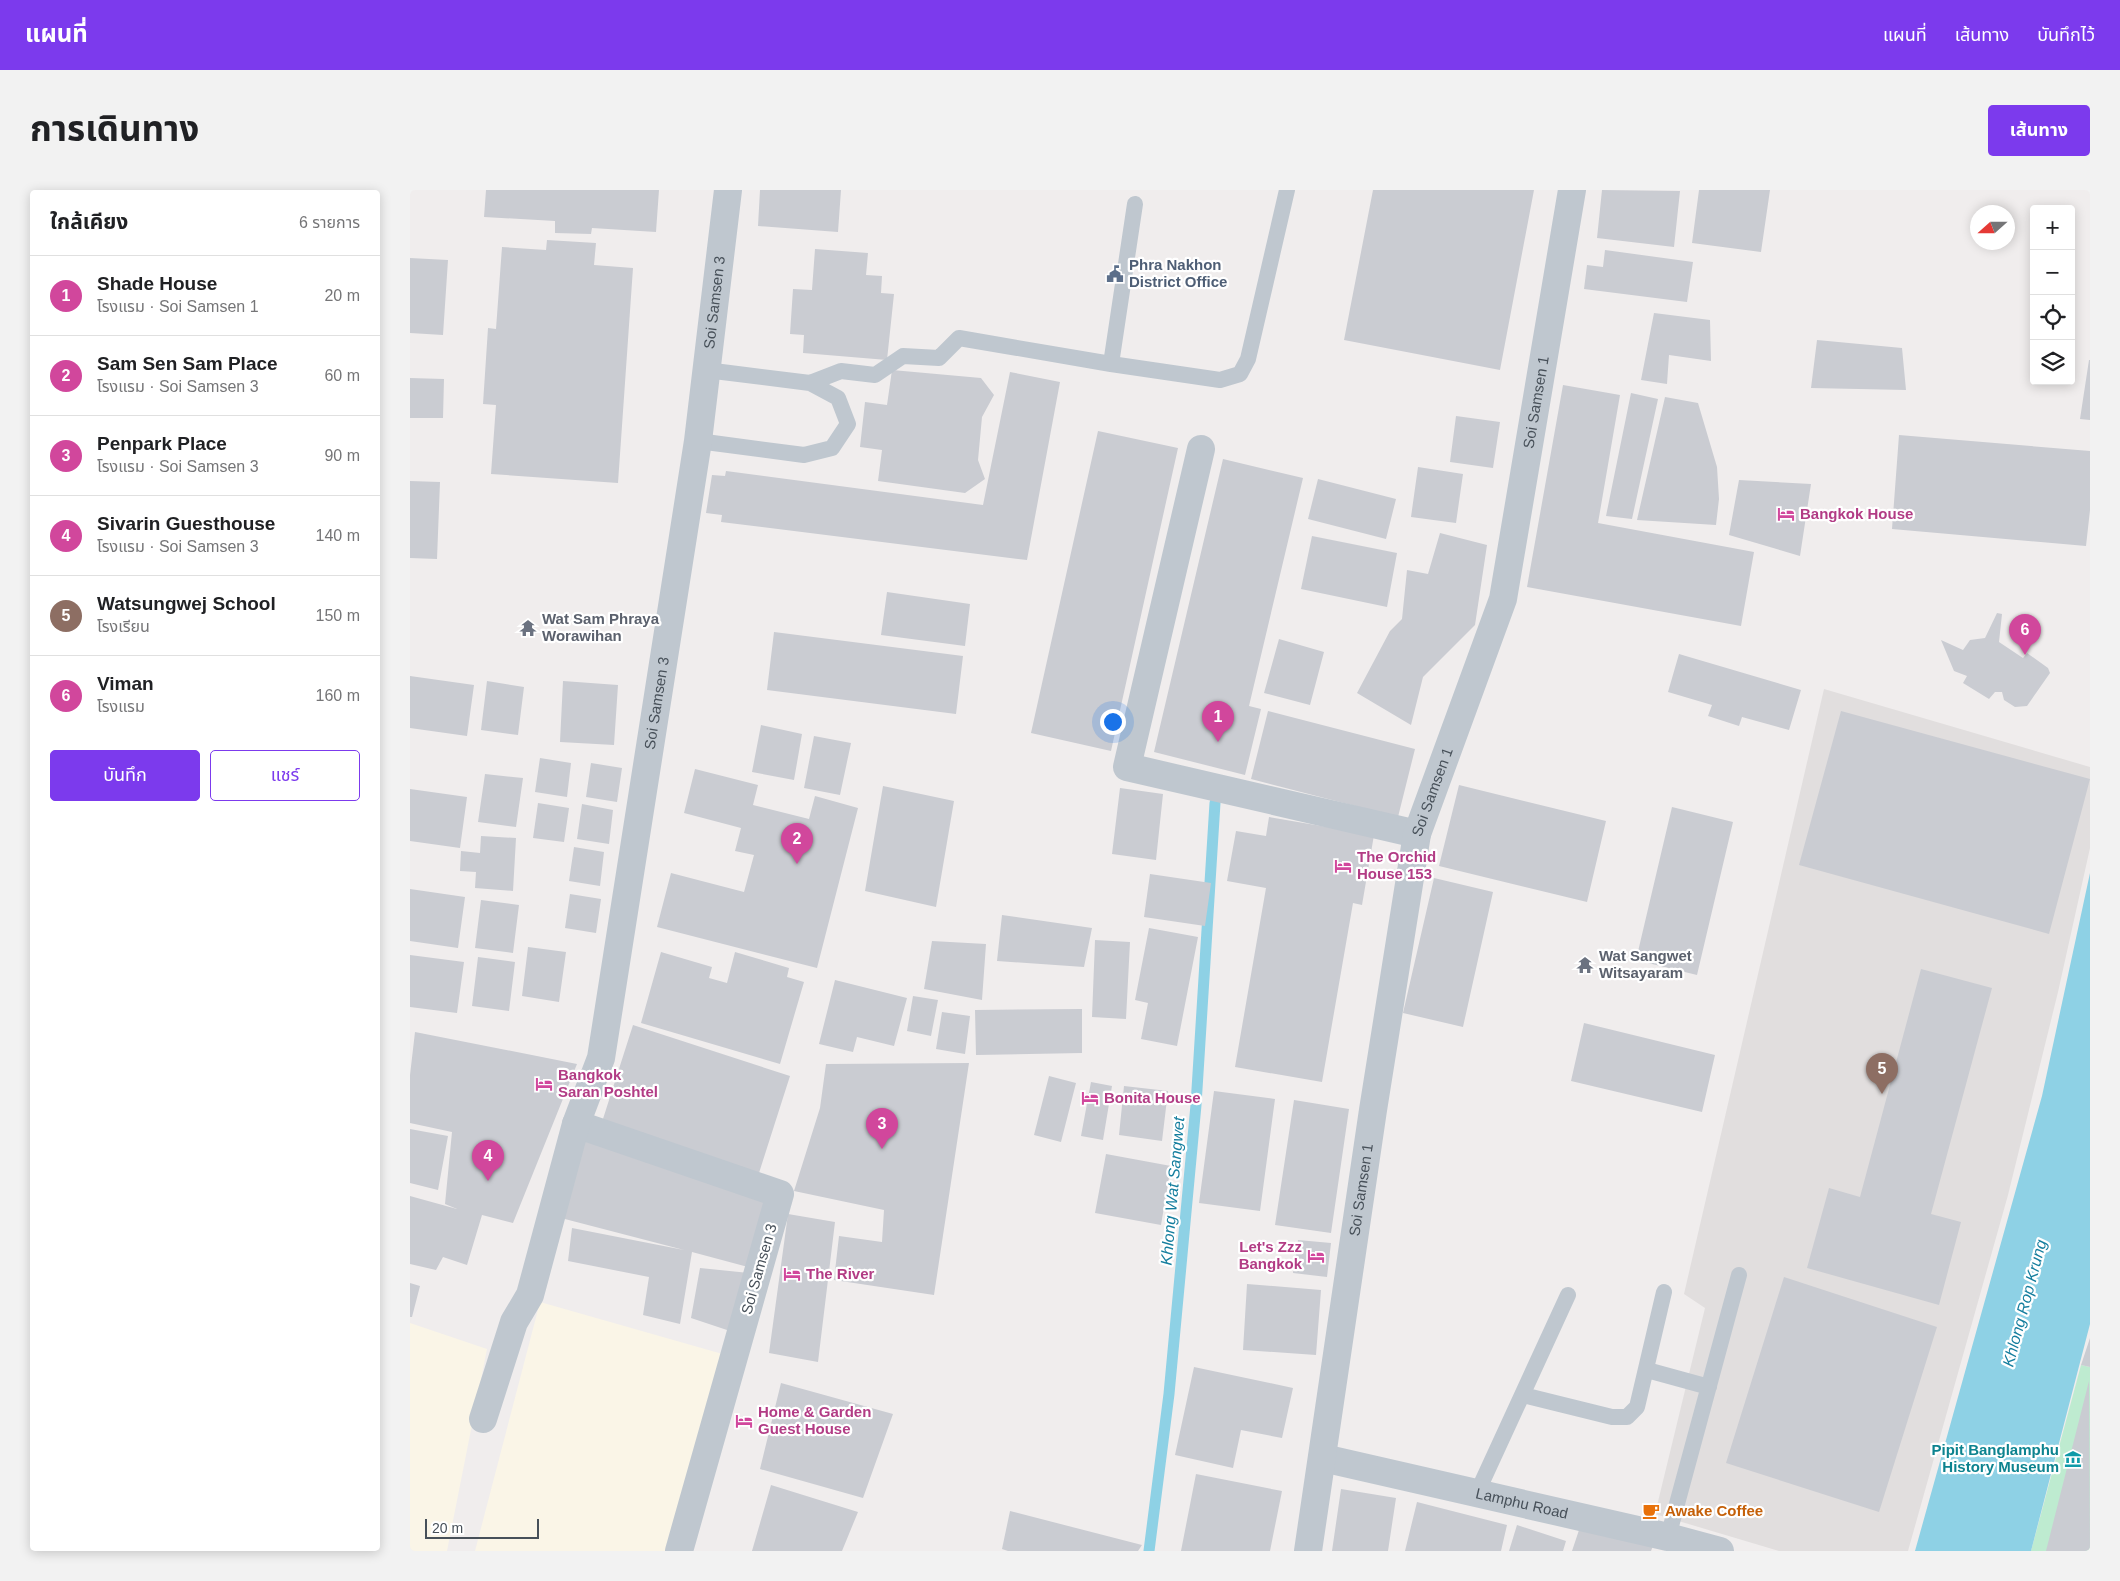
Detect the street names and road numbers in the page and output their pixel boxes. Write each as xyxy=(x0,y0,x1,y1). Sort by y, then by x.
street label: Soi Samsen 3 xyxy=(700,255,728,350)
street label: Soi Samsen 1 xyxy=(1520,355,1552,450)
street label: Soi Samsen 3 xyxy=(641,656,672,751)
street label: Soi Samsen 1 xyxy=(1408,745,1456,839)
street label: Soi Samsen 1 xyxy=(1346,1142,1376,1237)
street label: Soi Samsen 3 xyxy=(737,1222,780,1316)
street label: Lamphu Road xyxy=(1474,1484,1570,1522)

